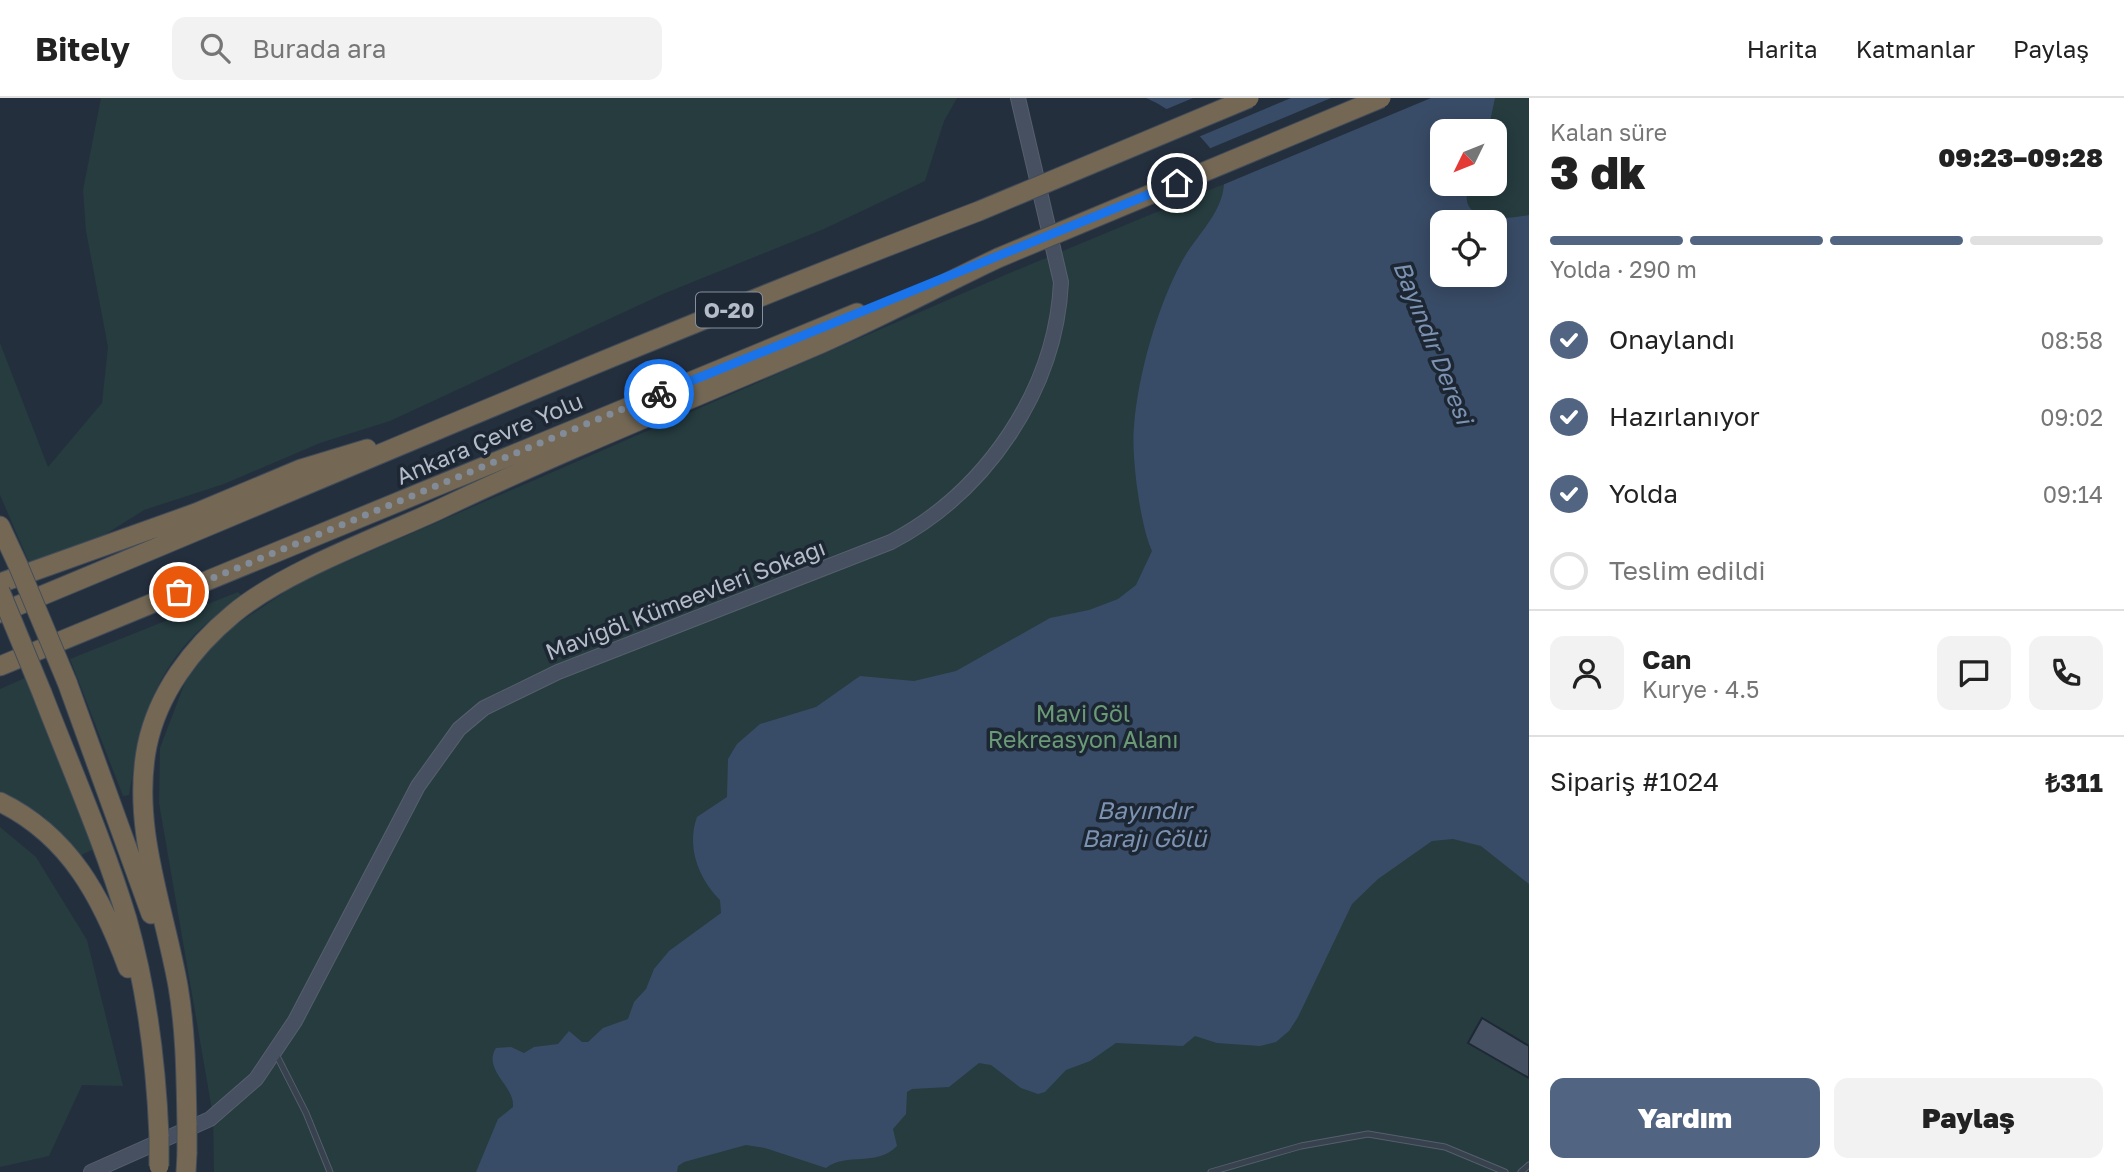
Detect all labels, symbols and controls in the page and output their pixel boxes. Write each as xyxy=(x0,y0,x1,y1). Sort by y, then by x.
search box xyxy=(172,17,662,80)
text: Bitely xyxy=(35,29,130,68)
icon: search xyxy=(196,29,234,67)
text: Burada ara xyxy=(252,33,386,64)
text: Harita xyxy=(1747,34,1818,63)
text: Katmanlar xyxy=(1856,34,1975,63)
text: Paylaş xyxy=(2013,34,2089,63)
text: Kalan süre xyxy=(1550,118,1667,146)
north arrow xyxy=(1430,119,1507,196)
map controls xyxy=(1430,119,1507,287)
text: 09:23–09:28 xyxy=(1938,142,2103,173)
text: 3 dk xyxy=(1550,144,1646,199)
pin xyxy=(1147,153,1207,213)
icon: home xyxy=(1158,164,1196,202)
button: locate xyxy=(1430,210,1507,287)
text: Yolda · 290 m xyxy=(1550,255,1697,283)
water label: Bayındır Deresi xyxy=(1387,256,1481,431)
road number: O-20 xyxy=(696,292,762,328)
icon: check xyxy=(1550,321,1588,359)
text: Onaylandı xyxy=(1609,324,1735,355)
text: 08:58 xyxy=(2040,326,2103,354)
courier xyxy=(624,359,694,429)
icon: bike xyxy=(640,375,678,413)
street label: Ankara Çevre Yolu xyxy=(391,386,587,490)
icon: check xyxy=(1550,398,1588,436)
text: Hazırlanıyor xyxy=(1609,401,1760,432)
text: 09:02 xyxy=(2040,403,2103,431)
icon: check xyxy=(1550,475,1588,513)
text: Yolda xyxy=(1609,478,1678,509)
text: 09:14 xyxy=(2043,480,2103,508)
street label: Mavigöl Kümeevleri Sokağı xyxy=(541,533,829,665)
text: Teslim edildi xyxy=(1609,555,1766,586)
pin xyxy=(149,562,209,622)
icon: bag xyxy=(160,573,198,611)
button: person xyxy=(1550,636,1624,710)
button: chat xyxy=(1937,636,2011,710)
button: phone xyxy=(2029,636,2103,710)
text: Can xyxy=(1642,644,1691,675)
text: Kurye · 4.5 xyxy=(1642,675,1759,703)
park label: Mavi Göl Rekreasyon Alanı xyxy=(988,699,1178,753)
text: Sipariş #1024 xyxy=(1550,766,1719,797)
text: ₺311 xyxy=(2045,767,2103,798)
water label: Bayındır Barajı Gölü xyxy=(1082,795,1208,853)
button: Yardım xyxy=(1550,1078,1820,1158)
button: Paylaş xyxy=(1834,1078,2103,1158)

